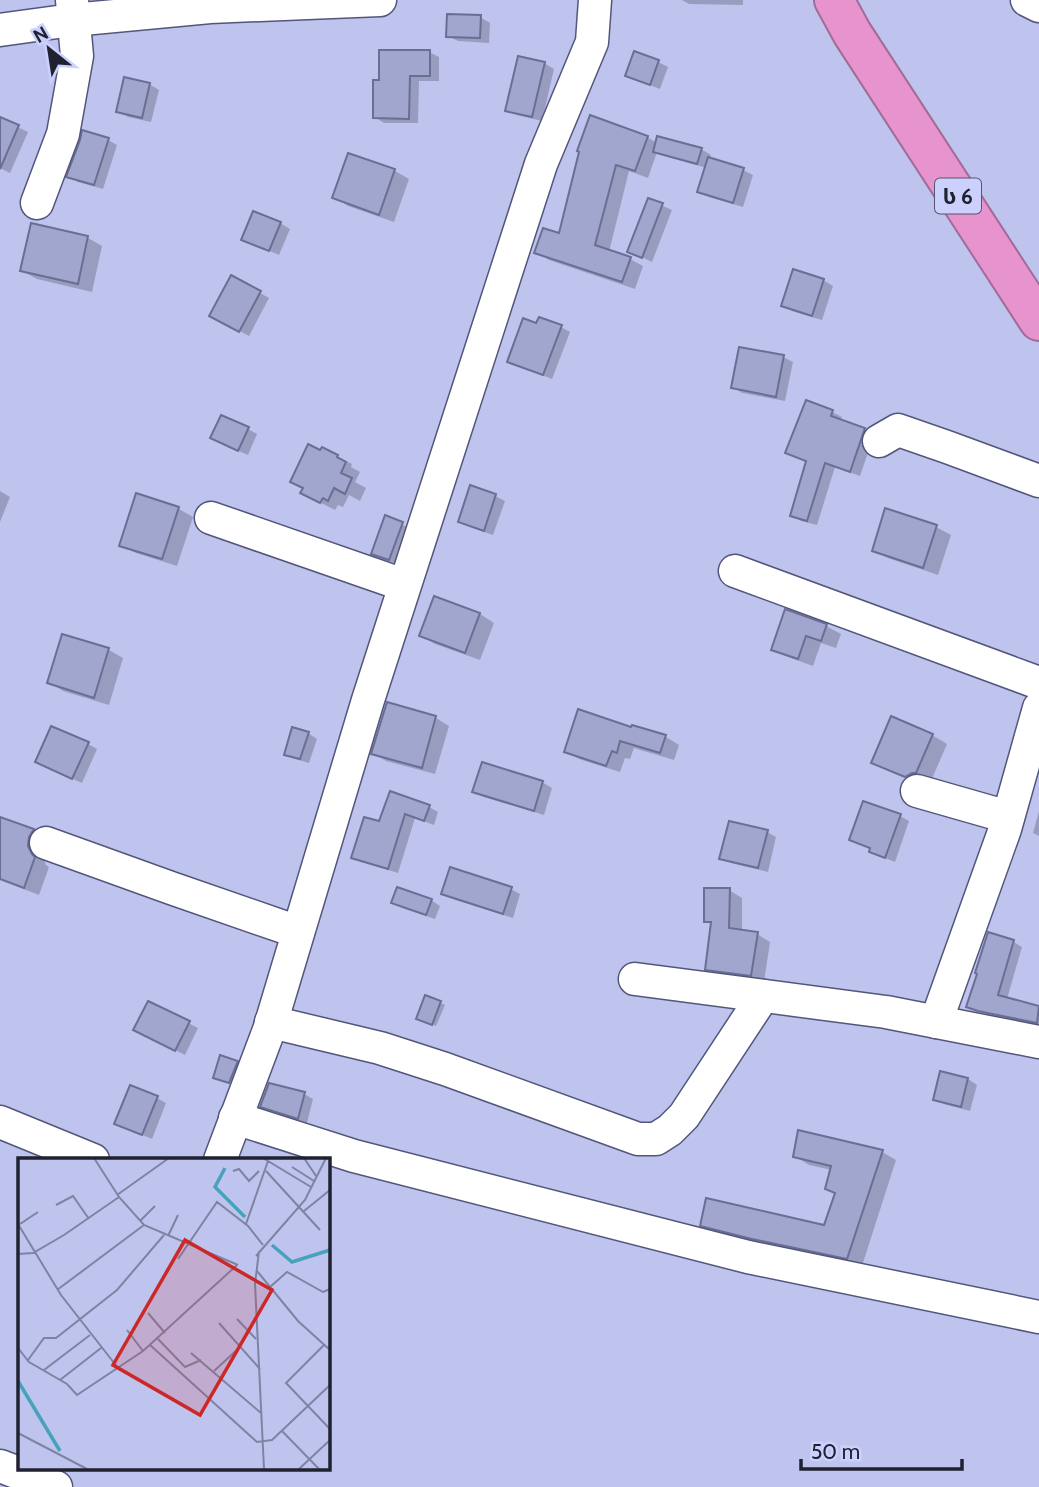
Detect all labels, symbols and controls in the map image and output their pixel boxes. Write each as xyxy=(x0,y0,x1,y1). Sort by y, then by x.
north arrow xyxy=(14,14,84,84)
text: N xyxy=(29,21,52,48)
road number: ს 6 xyxy=(935,178,981,214)
inset map xyxy=(18,1158,329,1470)
scale bar xyxy=(801,1428,962,1472)
text: 50 m xyxy=(811,1439,860,1464)

